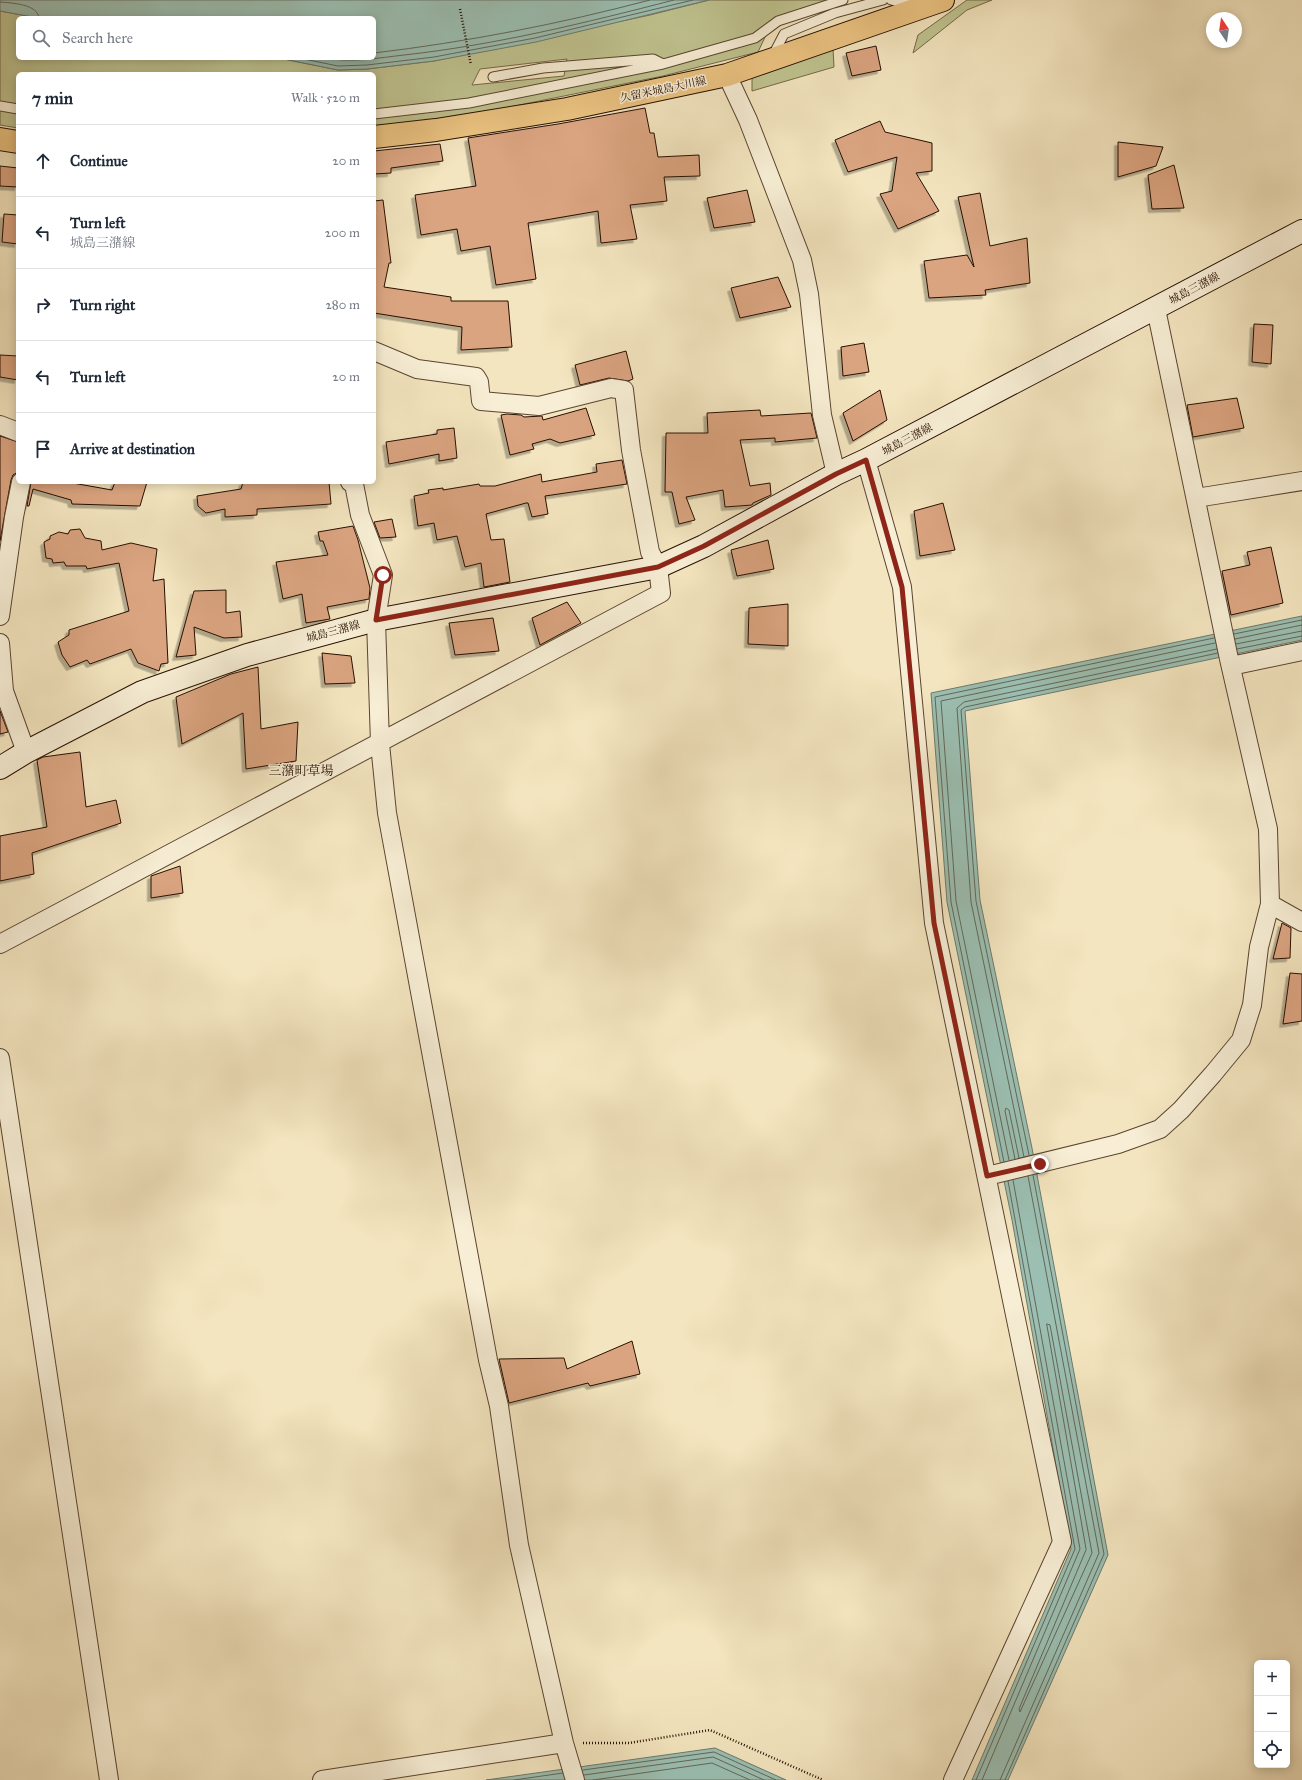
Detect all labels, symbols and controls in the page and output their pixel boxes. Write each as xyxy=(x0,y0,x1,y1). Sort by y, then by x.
north arrow xyxy=(1206,12,1242,48)
search box xyxy=(16,16,376,60)
icon: search xyxy=(30,27,52,49)
text: Search here xyxy=(62,29,133,47)
street label: 久留米城島大川線 xyxy=(619,74,707,105)
text: 7 min xyxy=(32,88,73,109)
text: Walk · 520 m xyxy=(291,90,360,106)
icon: ahead xyxy=(32,150,54,172)
text: Continue xyxy=(70,152,128,170)
text: 20 m xyxy=(332,153,360,169)
text: Turn left xyxy=(70,214,126,232)
icon: left xyxy=(32,222,54,244)
text: 200 m xyxy=(325,225,360,241)
text: 城島三潴線 xyxy=(70,235,135,251)
street label: 城島三潴線 xyxy=(1167,270,1222,307)
icon: right xyxy=(32,294,54,316)
text: Turn right xyxy=(70,296,135,314)
text: 280 m xyxy=(325,297,360,313)
icon: left xyxy=(32,366,54,388)
text: Turn left xyxy=(70,368,126,386)
text: 20 m xyxy=(332,369,360,385)
street label: 城島三潴線 xyxy=(880,421,935,458)
icon: arrive xyxy=(32,438,54,460)
text: Arrive at destination xyxy=(70,440,195,458)
route start xyxy=(374,566,392,584)
street label: 城島三潴線 xyxy=(305,618,361,645)
district label: 三潴町草場 xyxy=(268,763,334,779)
route end xyxy=(1031,1155,1049,1173)
map controls xyxy=(1254,1660,1290,1768)
button: + xyxy=(1254,1660,1290,1696)
button: − xyxy=(1254,1696,1290,1732)
button: locate xyxy=(1254,1732,1290,1768)

